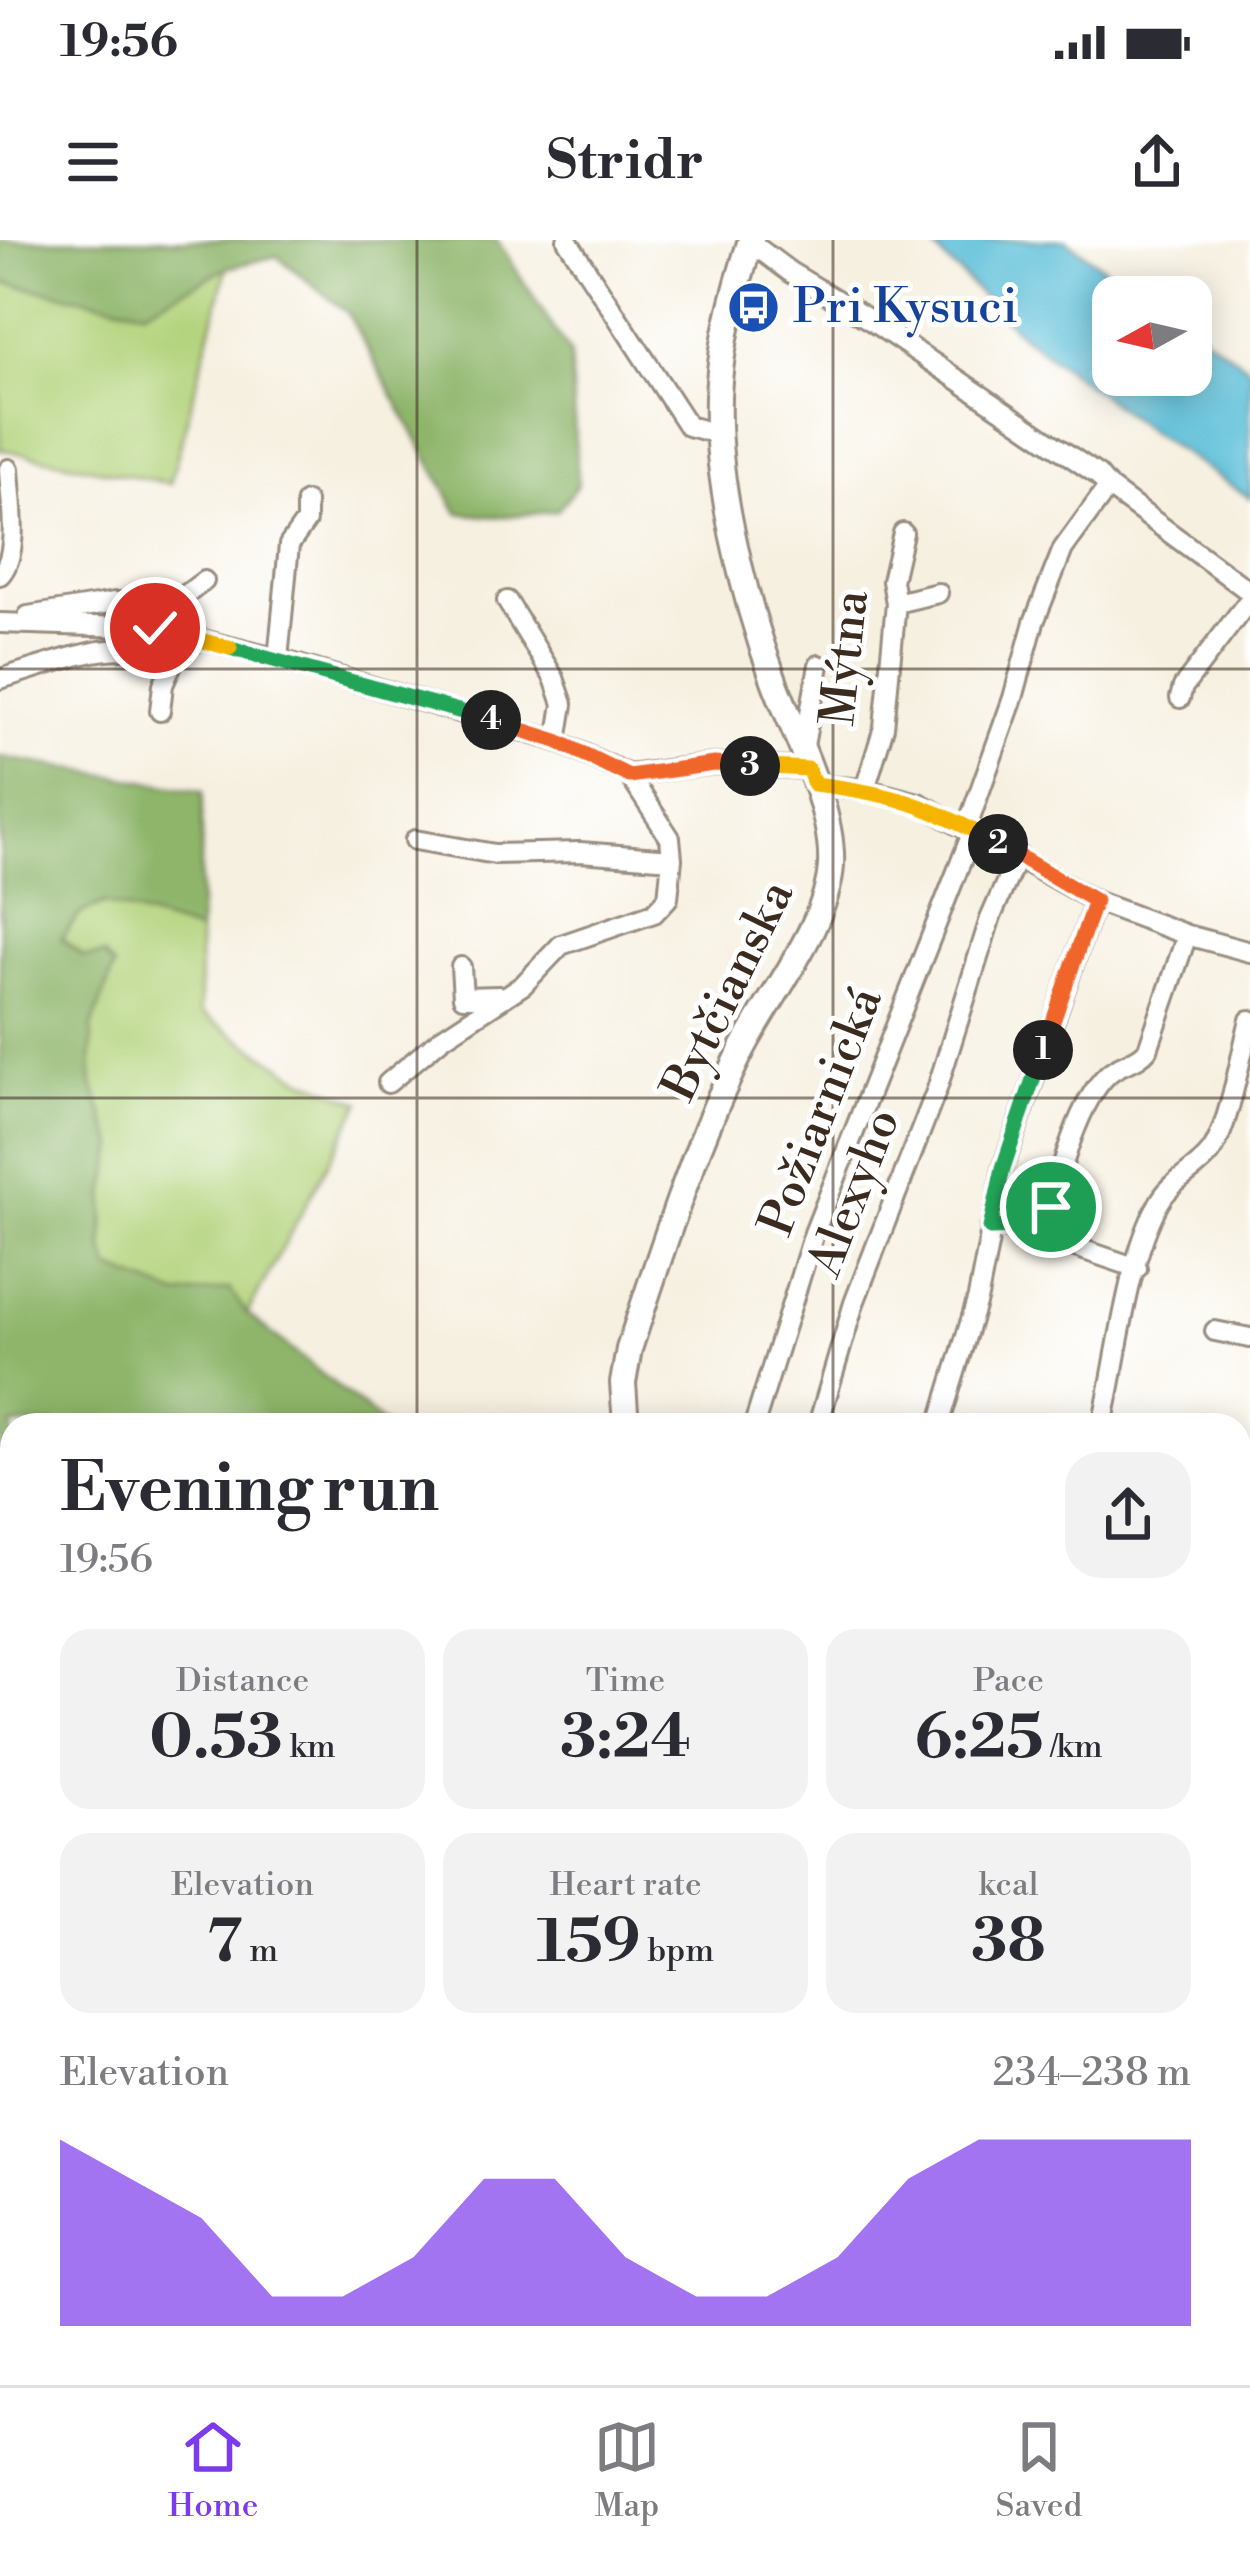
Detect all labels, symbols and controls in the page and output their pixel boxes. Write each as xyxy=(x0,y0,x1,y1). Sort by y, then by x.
text: 19:56 xyxy=(60,14,178,71)
text: Stridr xyxy=(546,128,704,196)
icon: menu xyxy=(60,129,126,195)
icon: share xyxy=(1124,129,1190,195)
north arrow xyxy=(1092,276,1212,396)
map controls xyxy=(1092,276,1212,396)
place label: Pri Kysuci xyxy=(793,278,1018,338)
bus stop icon: Pri Kysuci xyxy=(726,280,782,336)
pin xyxy=(104,577,206,679)
street label: Mýtna xyxy=(809,587,883,729)
icon: check xyxy=(122,595,188,661)
pin: 4 xyxy=(461,690,521,750)
text: 4 xyxy=(480,699,502,740)
pin: 3 xyxy=(720,736,780,796)
text: 3 xyxy=(740,745,760,786)
pin: 2 xyxy=(968,814,1028,874)
text: 2 xyxy=(988,823,1008,864)
street label: Bytčianska xyxy=(650,871,808,1112)
street label: Požiarnická xyxy=(747,979,897,1244)
pin: 1 xyxy=(1013,1020,1073,1080)
text: 1 xyxy=(1035,1029,1051,1070)
street label: Alexyho xyxy=(795,1101,914,1286)
pin xyxy=(1000,1156,1102,1258)
icon: arrive xyxy=(1018,1174,1084,1240)
text: Evening run xyxy=(60,1449,439,1532)
button: share xyxy=(1065,1452,1191,1578)
text: 19:56 xyxy=(60,1536,153,1585)
text: Distance xyxy=(176,1661,309,1702)
text: Time xyxy=(586,1661,665,1702)
text: Pace xyxy=(973,1661,1044,1702)
text: 0.53 xyxy=(149,1702,283,1777)
text: 3:24 xyxy=(560,1702,691,1777)
text: 6:25 xyxy=(914,1702,1043,1777)
text: km xyxy=(283,1727,336,1768)
text: /km xyxy=(1043,1727,1103,1768)
text: Elevation xyxy=(171,1865,314,1906)
text: Heart rate xyxy=(549,1865,702,1906)
text: kcal xyxy=(979,1865,1038,1906)
text: 7 xyxy=(207,1906,242,1981)
text: 159 xyxy=(537,1906,641,1981)
text: 38 xyxy=(971,1906,1046,1981)
text: m xyxy=(242,1931,278,1972)
text: bpm xyxy=(641,1931,714,1972)
text: Elevation xyxy=(60,2049,229,2098)
text: 234–238 m xyxy=(993,2049,1191,2098)
tab: Home xyxy=(168,2414,258,2527)
tab: Map xyxy=(594,2414,660,2527)
tab: Saved xyxy=(996,2414,1082,2527)

